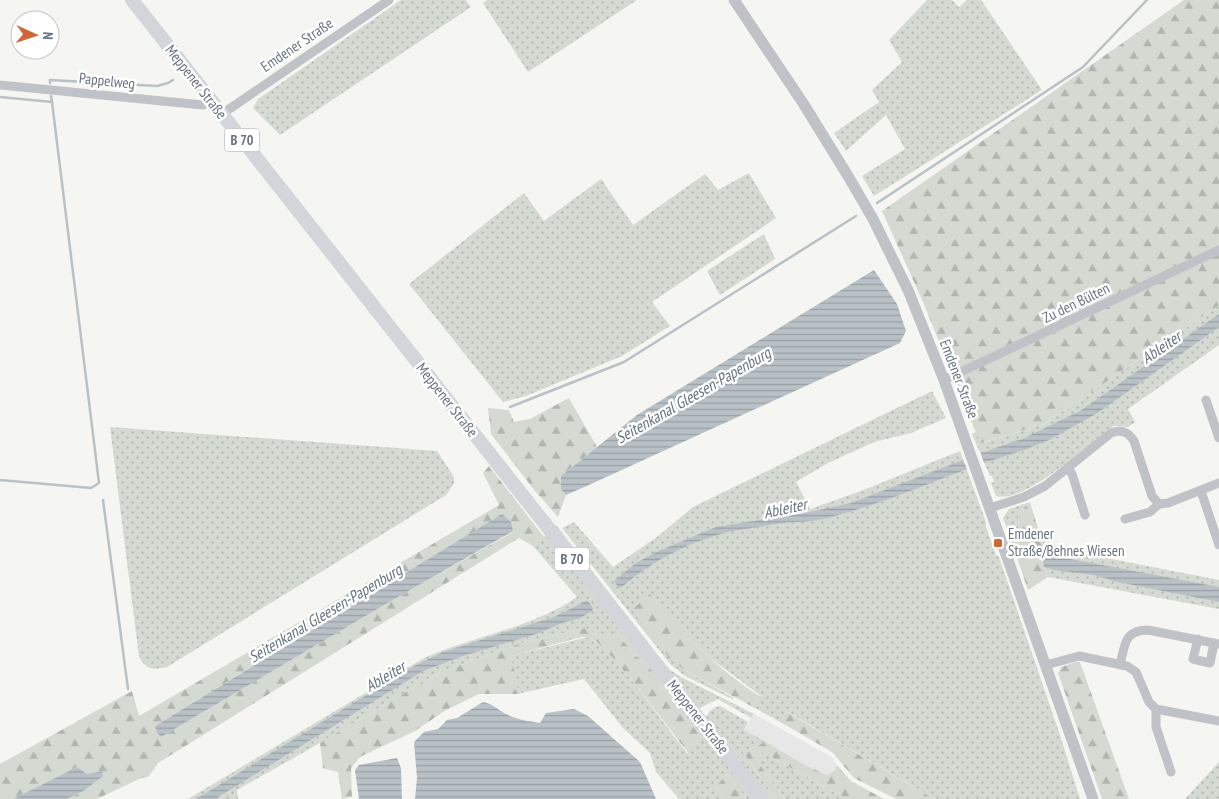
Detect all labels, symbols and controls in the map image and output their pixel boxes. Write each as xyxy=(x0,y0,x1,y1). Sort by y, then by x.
north arrow xyxy=(10,10,60,60)
street label: Emdener Straße xyxy=(257,13,336,76)
text: N xyxy=(39,31,57,40)
street label: Meppener Straße xyxy=(161,41,231,123)
street label: Pappelweg xyxy=(78,68,136,93)
road number: B 70 xyxy=(224,128,260,152)
street label: Zu den Bülten xyxy=(1039,278,1112,327)
water label: Ableiter xyxy=(1137,325,1187,368)
street label: Emdener Straße xyxy=(936,337,983,421)
water label: Seitenkanal Gleesen-Papenburg xyxy=(612,342,775,447)
street label: Meppener Straße xyxy=(412,359,482,441)
water label: Ableiter xyxy=(762,493,811,522)
place label: Emdener Straße/Behnes Wiesen xyxy=(1008,524,1125,560)
marker: Emdener Straße/Behnes Wiesen xyxy=(992,537,1004,549)
road number: B 70 xyxy=(554,548,590,570)
water label: Seitenkanal Gleesen-Papenburg xyxy=(245,559,406,667)
water label: Ableiter xyxy=(361,655,411,696)
street label: Meppener Straße xyxy=(663,676,733,758)

